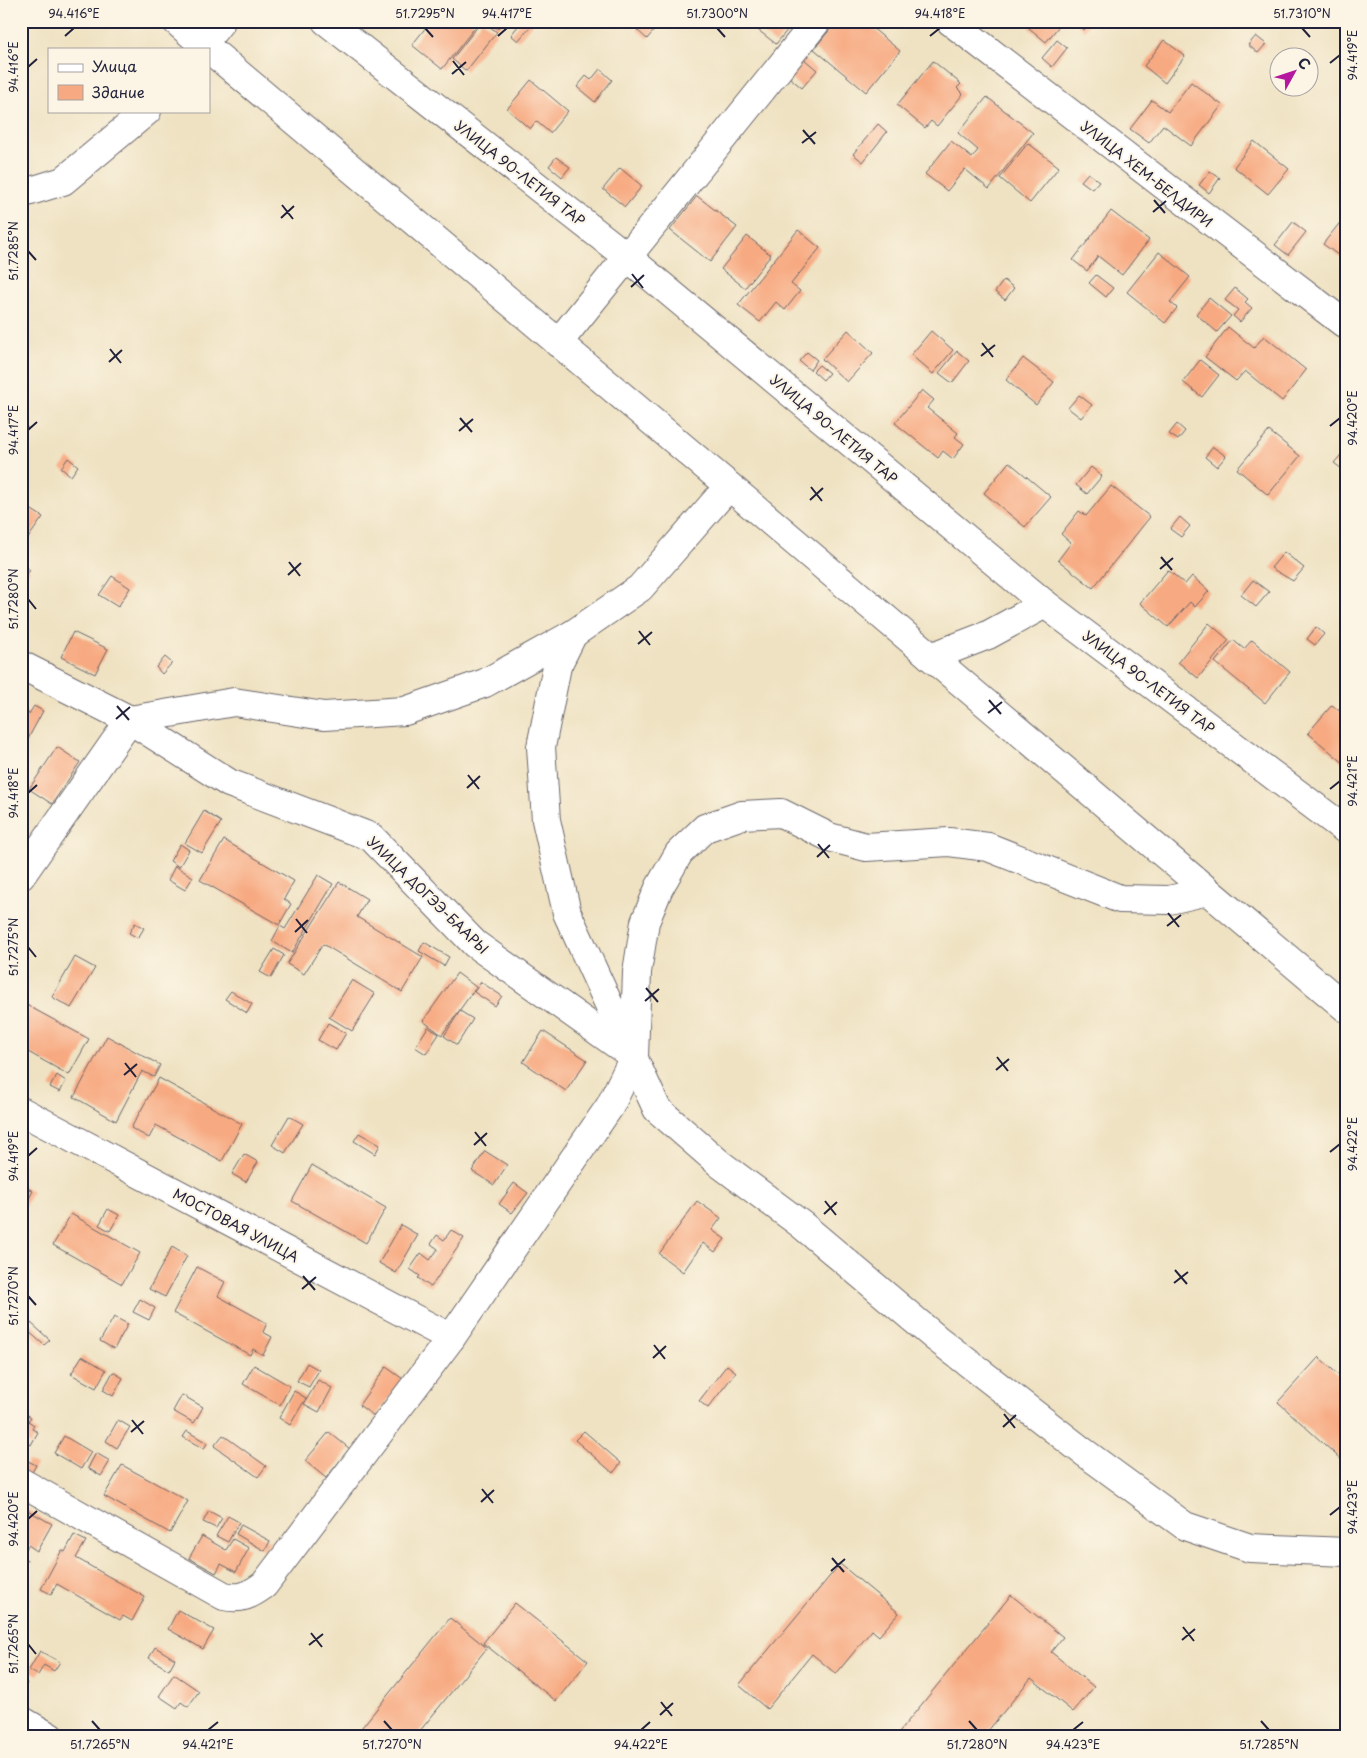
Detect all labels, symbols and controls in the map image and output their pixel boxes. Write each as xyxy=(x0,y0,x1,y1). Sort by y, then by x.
text: 94.416°E xyxy=(48,4,100,22)
text: 51.7295°N xyxy=(395,4,455,22)
text: 94.417°E xyxy=(482,4,532,22)
text: 51.7300°N xyxy=(686,4,748,22)
text: 94.418°E xyxy=(914,4,966,22)
text: 51.7310°N xyxy=(1273,4,1331,22)
text: 94.419°E xyxy=(1343,30,1361,80)
text: 94.416°E xyxy=(4,41,22,93)
legend xyxy=(48,48,210,112)
north arrow xyxy=(1270,48,1320,98)
text: С xyxy=(1293,53,1316,74)
text: Улица xyxy=(92,54,137,77)
text: Здание xyxy=(92,80,145,103)
street label: УЛИЦА 90-ЛЕТИЯ ТАР xyxy=(450,115,590,231)
street label: УЛИЦА ХЕМ-БЕЛДИРИ xyxy=(1077,116,1217,232)
text: 51.7285°N xyxy=(4,221,22,281)
street label: УЛИЦА 90-ЛЕТИЯ ТАР xyxy=(766,369,903,489)
text: 94.420°E xyxy=(1343,390,1361,446)
text: 94.417°E xyxy=(4,405,22,455)
text: 51.7280°N xyxy=(4,568,22,630)
street label: УЛИЦА 90-ЛЕТИЯ ТАР xyxy=(1078,625,1220,739)
text: 94.421°E xyxy=(1343,755,1361,807)
text: 94.418°E xyxy=(4,767,22,819)
street label: УЛИЦА ДОГЭЭ-БААРЫ xyxy=(363,831,493,959)
text: 51.7275°N xyxy=(4,918,22,976)
text: 94.422°E xyxy=(1343,1117,1361,1171)
text: 94.419°E xyxy=(4,1131,22,1181)
street label: МОСТОВАЯ УЛИЦА xyxy=(169,1183,303,1267)
text: 51.7270°N xyxy=(4,1266,22,1326)
text: 94.423°E xyxy=(1343,1480,1361,1534)
text: 94.420°E xyxy=(4,1491,22,1547)
text: 51.7265°N xyxy=(4,1614,22,1674)
text: 51.7265°N xyxy=(70,1735,130,1753)
text: 94.421°E xyxy=(182,1735,234,1753)
text: 51.7270°N xyxy=(362,1735,422,1753)
text: 94.422°E xyxy=(614,1735,668,1753)
text: 51.7280°N xyxy=(946,1735,1008,1753)
text: 94.423°E xyxy=(1046,1735,1100,1753)
text: 51.7285°N xyxy=(1239,1735,1299,1753)

